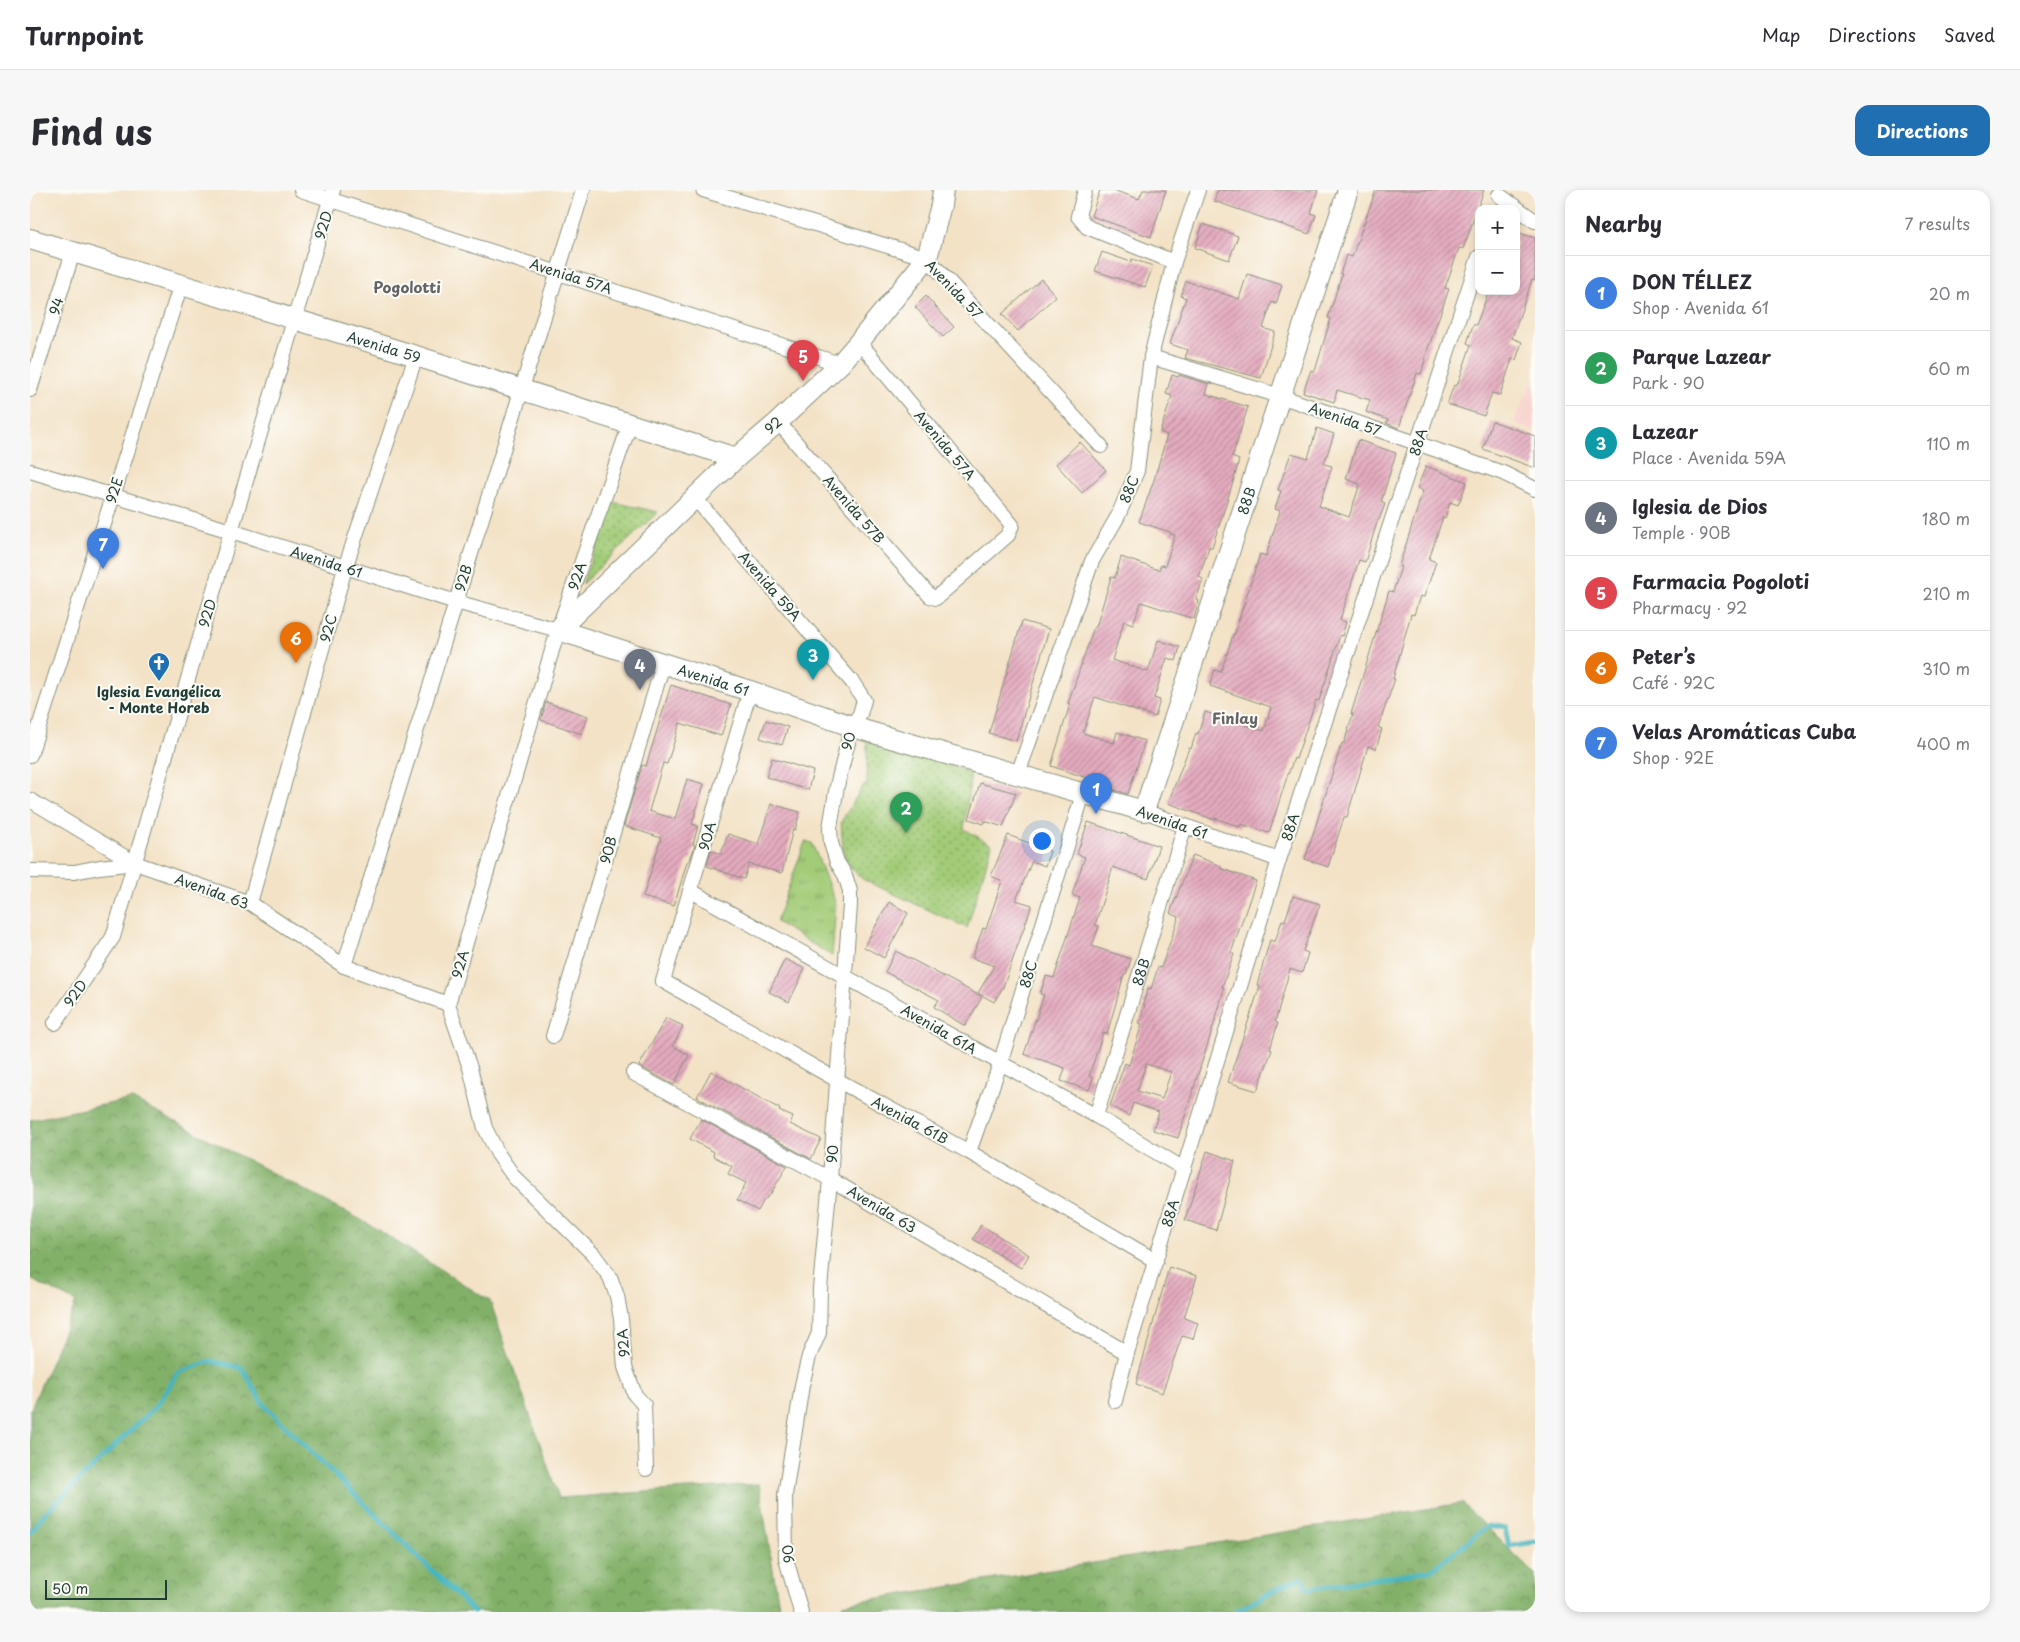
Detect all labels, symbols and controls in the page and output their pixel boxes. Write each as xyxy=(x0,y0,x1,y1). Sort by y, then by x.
text: Turnpoint xyxy=(25,17,144,53)
text: Map xyxy=(1762,21,1800,48)
text: Directions xyxy=(1828,21,1916,48)
text: Saved xyxy=(1944,21,1995,48)
text: Find us xyxy=(30,104,152,157)
button: Directions xyxy=(1855,105,1990,156)
map controls xyxy=(1475,205,1520,295)
button: + xyxy=(1475,205,1520,250)
text: Nearby xyxy=(1585,207,1662,239)
street label: 92D xyxy=(309,208,337,242)
text: 7 results xyxy=(1905,211,1970,235)
button: − xyxy=(1475,250,1520,295)
street label: Avenida 57A xyxy=(527,253,615,299)
street label: Avenida 57 xyxy=(920,255,988,323)
text: DON TÉLLEZ xyxy=(1632,267,1752,295)
district label: Pogolotti xyxy=(373,275,441,298)
text: 1 xyxy=(1597,281,1605,305)
text: 20 m xyxy=(1929,281,1970,305)
street label: 94 xyxy=(43,295,69,317)
text: Shop · Avenida 61 xyxy=(1632,295,1769,319)
street label: Avenida 59 xyxy=(345,325,424,367)
pin: 5 xyxy=(787,340,819,381)
text: Parque Lazear xyxy=(1632,342,1771,370)
text: 2 xyxy=(1595,356,1607,380)
text: 60 m xyxy=(1928,356,1970,380)
text: Park · 90 xyxy=(1632,370,1705,394)
street label: Avenida 57 xyxy=(1306,397,1384,441)
street label: Avenida 57A xyxy=(910,406,980,484)
street label: 92 xyxy=(759,411,787,439)
text: Lazear xyxy=(1632,417,1698,445)
street label: 88A xyxy=(1404,425,1432,459)
text: 3 xyxy=(1596,431,1606,455)
text: 110 m xyxy=(1927,431,1970,455)
text: Place · Avenida 59A xyxy=(1632,445,1786,469)
street label: Avenida 57B xyxy=(818,470,890,548)
street label: 88C xyxy=(1114,472,1144,506)
street label: 92E xyxy=(100,474,128,506)
street label: 88B xyxy=(1232,484,1260,517)
text: Iglesia de Dios xyxy=(1632,492,1767,520)
text: 4 xyxy=(1596,506,1606,530)
text: 180 m xyxy=(1922,506,1970,530)
text: Temple · 90B xyxy=(1632,520,1731,544)
pin: 7 xyxy=(87,528,119,569)
street label: Avenida 61 xyxy=(288,540,365,582)
street label: Avenida 59A xyxy=(734,547,806,626)
street label: 92A xyxy=(562,559,592,593)
street label: 92B xyxy=(449,562,477,594)
text: Farmacia Pogoloti xyxy=(1632,567,1809,595)
text: 5 xyxy=(1596,581,1606,605)
text: 210 m xyxy=(1922,581,1970,605)
text: Pharmacy · 92 xyxy=(1632,595,1747,619)
street label: 92D xyxy=(193,596,221,630)
street label: 92C xyxy=(314,611,342,645)
pin: 6 xyxy=(280,622,312,663)
pin: 3 xyxy=(797,639,829,680)
text: Peter’s xyxy=(1632,642,1695,670)
pin: 4 xyxy=(624,649,656,690)
church icon: Iglesia Evangélica - Monte Horeb xyxy=(147,651,171,682)
text: 6 xyxy=(1595,656,1607,680)
text: 310 m xyxy=(1922,656,1970,680)
street label: Avenida 61 xyxy=(675,658,752,701)
text: Café · 92C xyxy=(1632,670,1716,694)
place label: Iglesia Evangélica - Monte Horeb xyxy=(97,681,221,718)
district label: Finlay xyxy=(1212,706,1258,729)
text: Velas Aromáticas Cuba xyxy=(1632,717,1856,745)
street label: 90 xyxy=(835,729,861,753)
text: 7 xyxy=(1596,731,1606,755)
text: 400 m xyxy=(1917,731,1970,755)
text: Shop · 92E xyxy=(1632,745,1714,769)
pin: 1 xyxy=(1080,773,1112,814)
pin: 2 xyxy=(890,792,922,833)
street label: Avenida 61 xyxy=(1134,800,1210,844)
street label: 88A xyxy=(1276,810,1304,844)
street label: 90A xyxy=(693,819,721,853)
your location xyxy=(1029,828,1055,854)
street label: 90B xyxy=(594,834,622,866)
street label: Avenida 63 xyxy=(172,868,252,914)
street label: 92A xyxy=(446,947,474,981)
street label: 88B xyxy=(1126,955,1154,988)
street label: 88C xyxy=(1014,957,1042,991)
street label: 92D xyxy=(58,975,92,1011)
street label: Avenida 61A xyxy=(897,999,981,1059)
street label: Avenida 61B xyxy=(868,1091,952,1149)
street label: 90 xyxy=(821,1144,843,1164)
street label: Avenida 63 xyxy=(844,1180,920,1238)
street label: 88A xyxy=(1156,1196,1184,1230)
street label: 92A xyxy=(611,1328,635,1358)
street label: 90 xyxy=(777,1544,799,1564)
scale bar xyxy=(45,1577,168,1600)
text: 50 m xyxy=(52,1578,88,1599)

